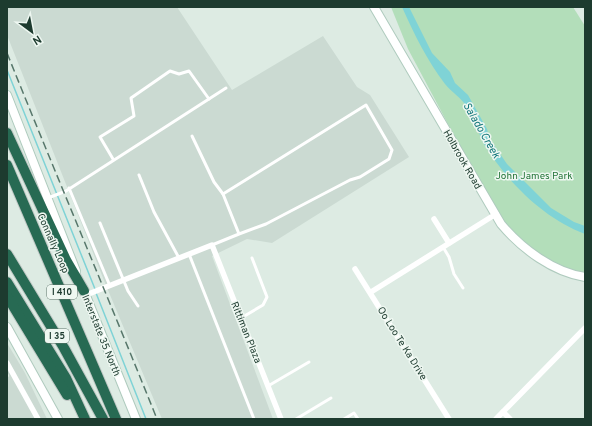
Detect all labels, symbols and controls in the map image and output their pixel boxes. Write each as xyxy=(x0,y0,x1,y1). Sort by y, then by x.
north arrow xyxy=(12,12,52,52)
text: N xyxy=(30,32,44,48)
water label: Salado Creek xyxy=(459,100,503,161)
street label: Holbrook Road xyxy=(439,128,484,192)
park label: John James Park xyxy=(495,170,573,183)
street label: Connally Loop xyxy=(34,212,72,276)
road number: I 410 xyxy=(47,285,77,299)
street label: Interstate 35 North xyxy=(78,293,123,378)
street label: Rittiman Plaza xyxy=(227,300,264,365)
street label: Oo Loo Te Ka Drive xyxy=(374,305,430,383)
road number: I 35 xyxy=(45,329,69,343)

